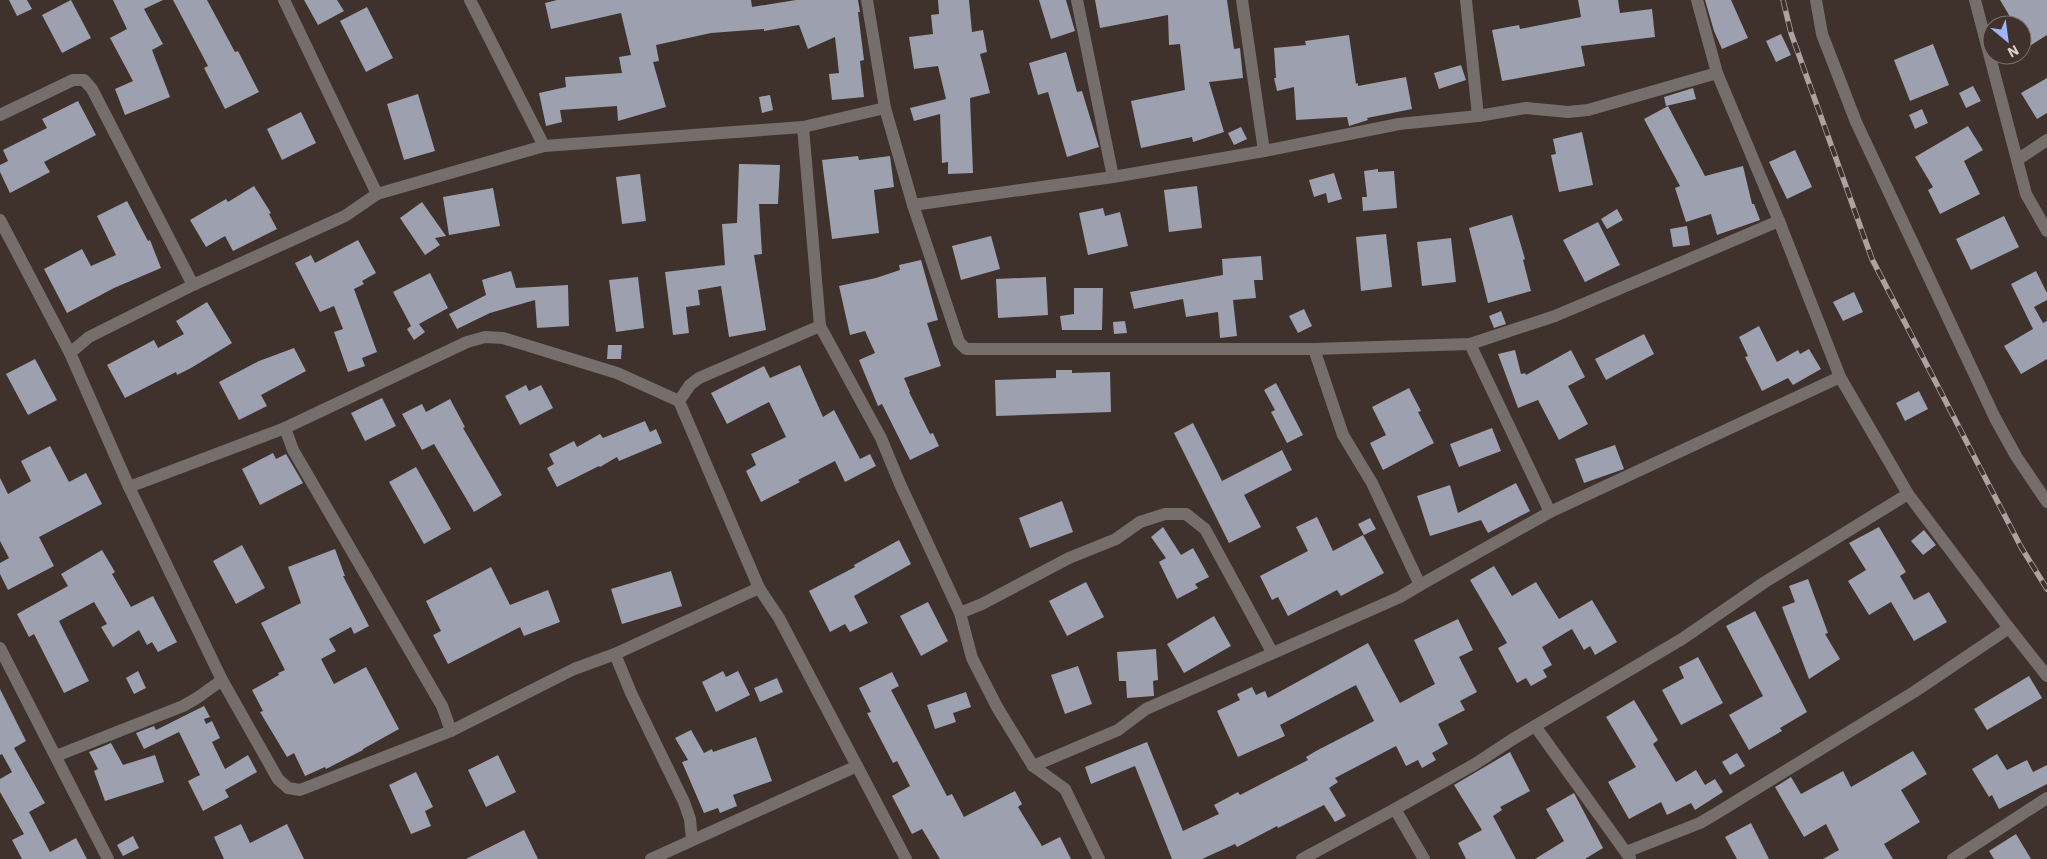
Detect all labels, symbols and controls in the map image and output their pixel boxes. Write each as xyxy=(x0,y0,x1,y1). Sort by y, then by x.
north arrow xyxy=(1982,15,2032,65)
text: N xyxy=(2005,41,2022,62)

